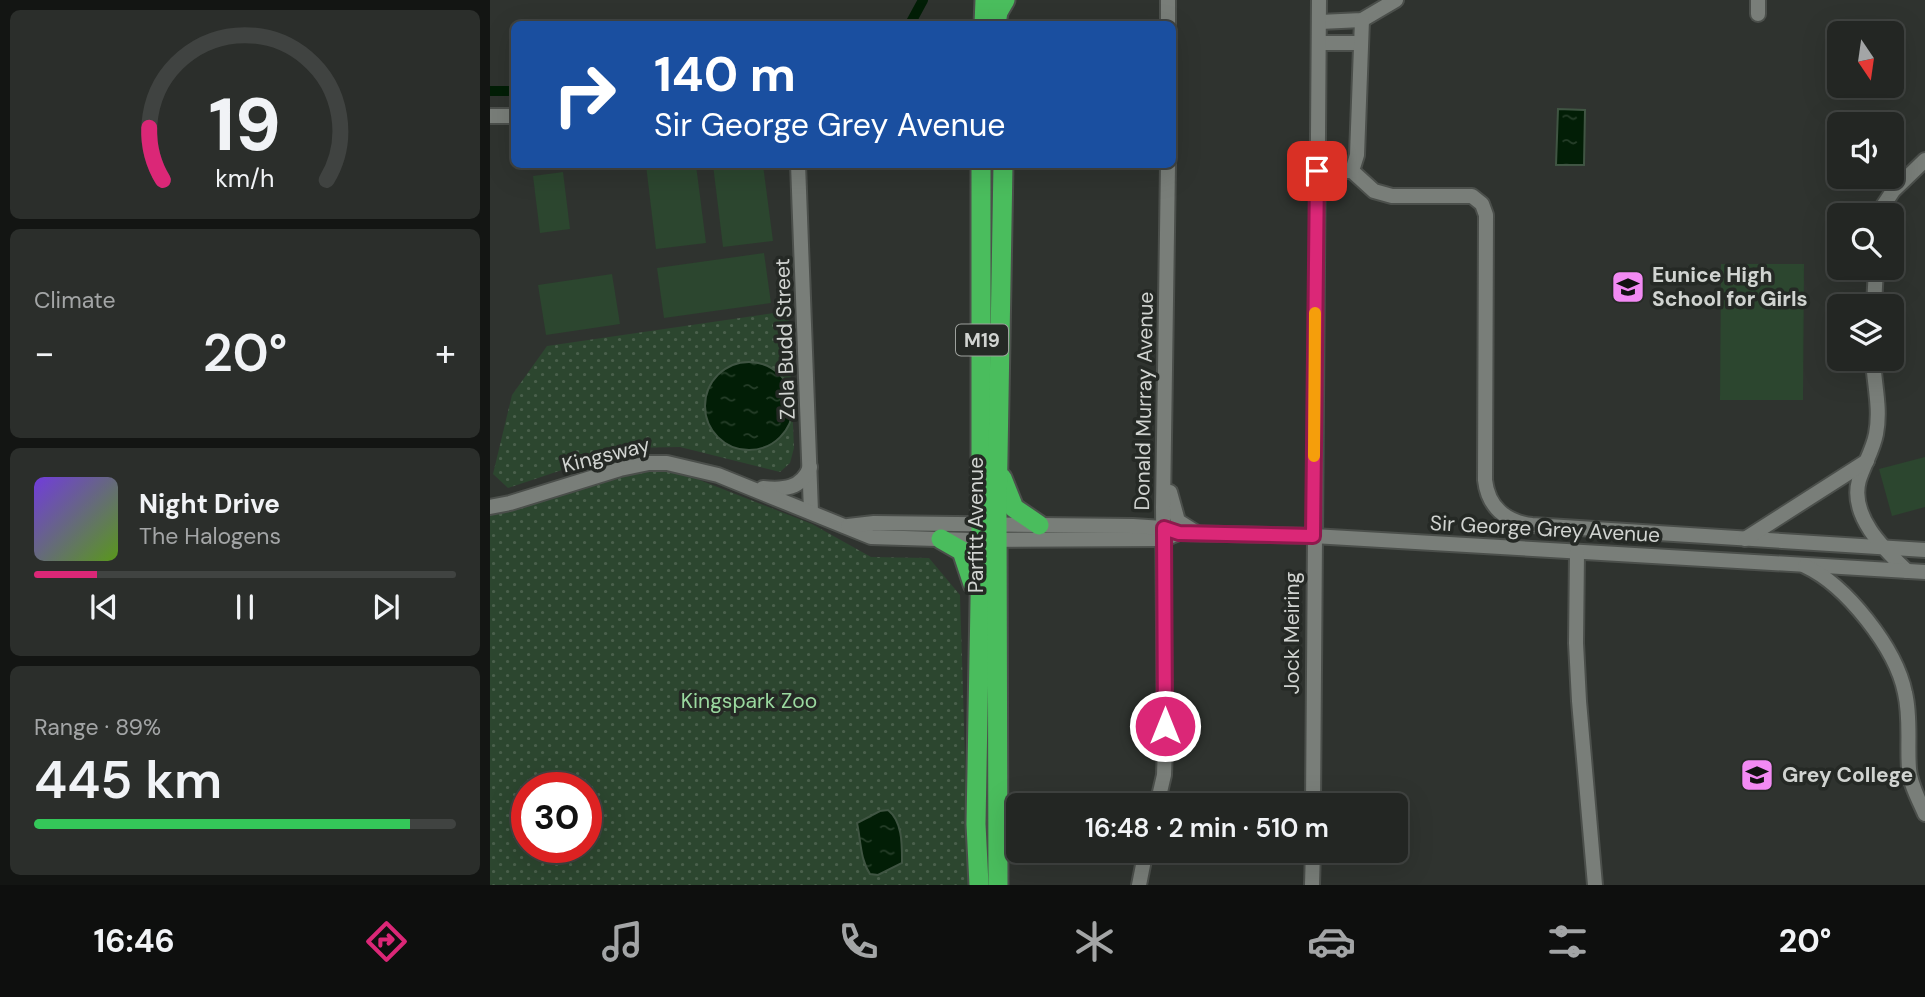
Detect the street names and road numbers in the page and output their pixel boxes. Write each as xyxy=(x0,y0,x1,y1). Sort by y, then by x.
street label: Zola Budd Street xyxy=(768,258,802,420)
street label: Donald Murray Avenue xyxy=(1128,291,1160,511)
road number: M19 xyxy=(956,324,1008,356)
street label: Kingsway xyxy=(559,430,653,479)
street label: Parfitt Avenue xyxy=(962,457,990,593)
street label: Sir George Grey Avenue xyxy=(1429,509,1661,549)
street label: Jock Meiring xyxy=(1278,572,1306,694)

